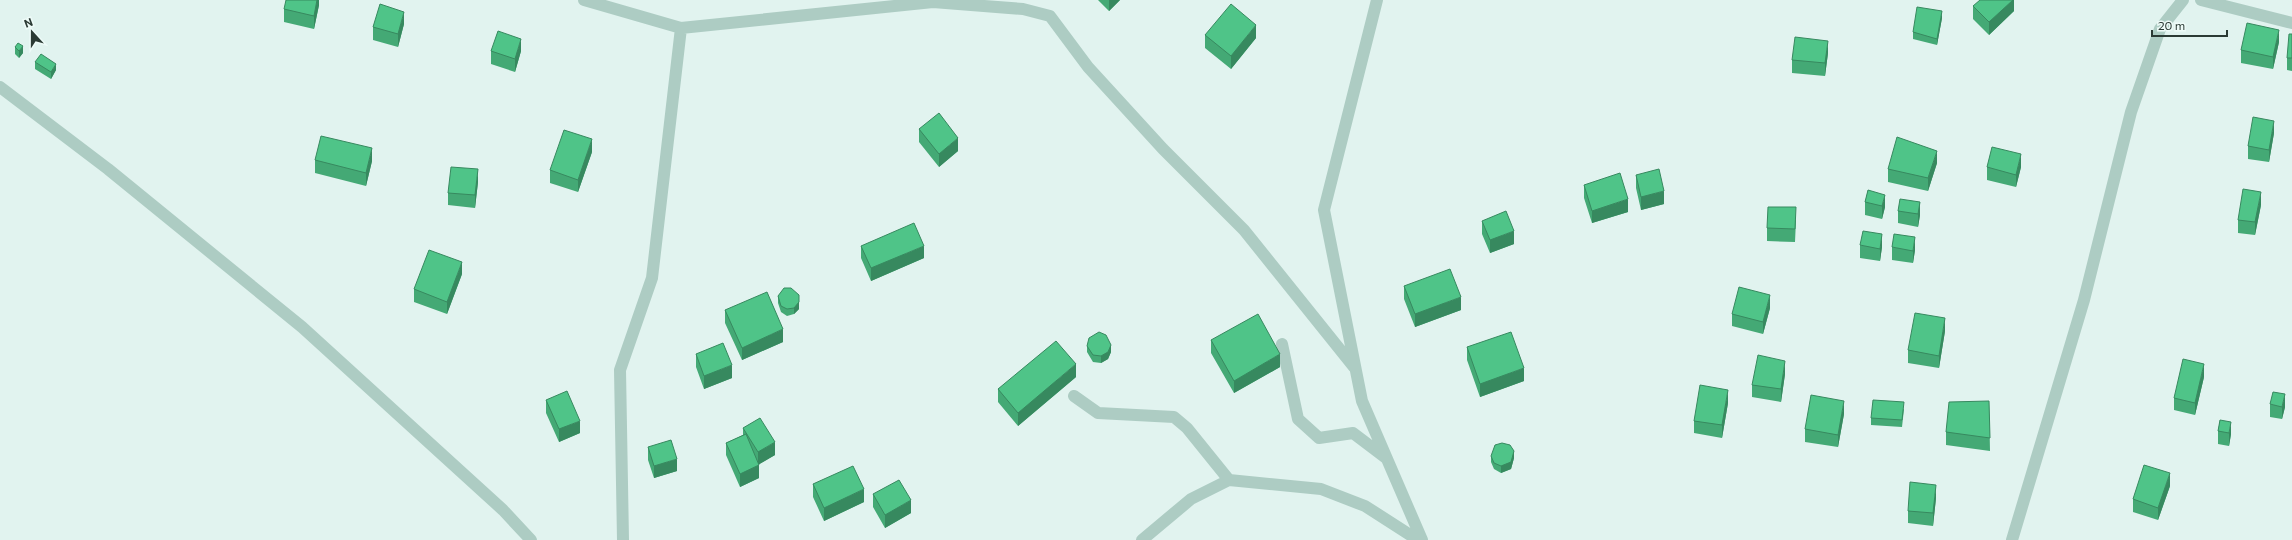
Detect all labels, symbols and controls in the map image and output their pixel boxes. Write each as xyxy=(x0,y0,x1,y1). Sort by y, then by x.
north arrow xyxy=(12,12,52,52)
scale bar xyxy=(2152,12,2227,38)
text: N xyxy=(22,15,34,30)
text: 20 m xyxy=(2158,18,2185,32)

